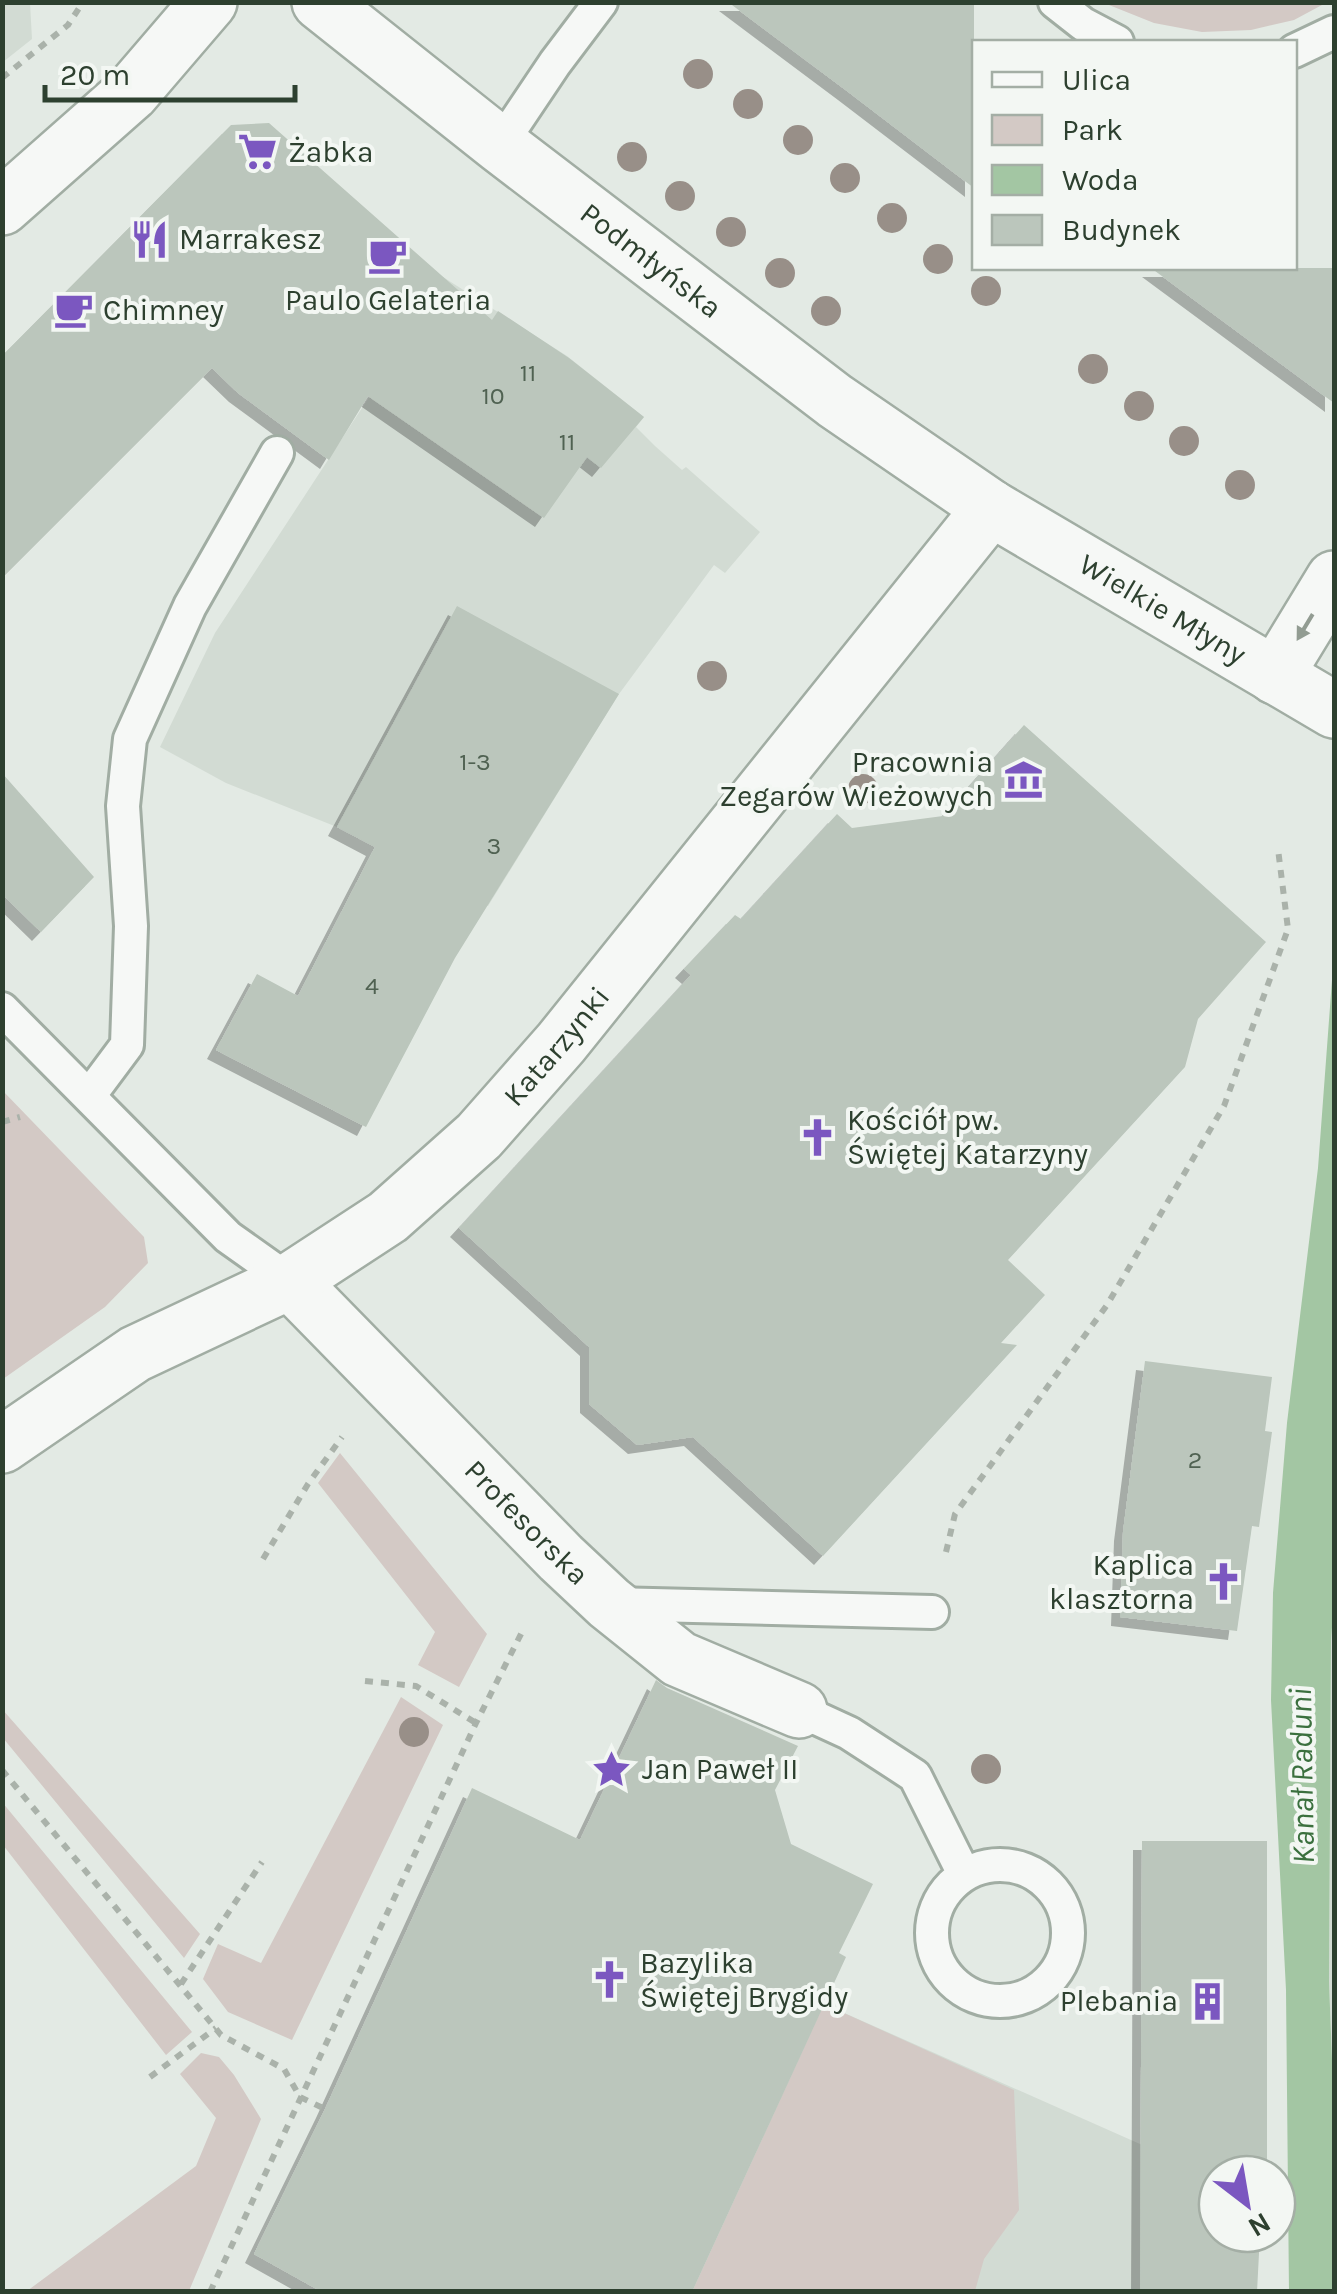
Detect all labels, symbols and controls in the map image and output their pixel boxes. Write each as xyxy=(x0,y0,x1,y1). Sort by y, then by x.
scale bar xyxy=(45,40,295,102)
legend xyxy=(972,40,1297,270)
text: 20 m xyxy=(60,57,130,93)
text: Ulica xyxy=(1062,62,1131,98)
text: Park xyxy=(1062,112,1123,148)
supermarket icon: Żabka xyxy=(237,131,279,173)
place label: Żabka xyxy=(288,134,373,170)
text: Woda xyxy=(1062,162,1139,198)
street label: Podmłyńska xyxy=(573,195,729,326)
text: Budynek xyxy=(1062,212,1181,248)
restaurant icon: Marrakesz xyxy=(128,218,170,260)
place label: Marrakesz xyxy=(179,221,321,257)
cafe icon: Paulo Gelateria xyxy=(367,235,409,277)
place label: Paulo Gelateria xyxy=(285,282,491,318)
cafe icon: Chimney xyxy=(52,289,94,331)
place label: Chimney xyxy=(103,292,224,328)
house number: 11 xyxy=(520,358,536,387)
house number: 10 xyxy=(481,381,505,410)
house number: 11 xyxy=(559,427,575,456)
street label: Wielkie Młyny xyxy=(1073,546,1253,672)
one-way arrow xyxy=(1297,613,1314,641)
place label: Pracownia Zegarów Wieżowych xyxy=(719,744,993,814)
house number: 1-3 xyxy=(459,747,491,776)
museum icon: Pracownia Zegarów Wieżowych xyxy=(1002,758,1044,800)
house number: 3 xyxy=(487,831,501,860)
house number: 4 xyxy=(365,971,379,1000)
street label: Katarzynki xyxy=(496,979,617,1114)
place label: Kościół pw. Świętej Katarzyny xyxy=(847,1102,1088,1172)
church icon: Kościół pw. Świętej Katarzyny xyxy=(796,1116,838,1158)
house number: 2 xyxy=(1188,1445,1202,1474)
street label: Profesorska xyxy=(457,1452,596,1593)
place label: Kaplica klasztorna xyxy=(1049,1547,1194,1617)
church icon: Kaplica klasztorna xyxy=(1203,1561,1245,1603)
water label: Kanał Raduni xyxy=(1282,1687,1322,1865)
place icon: Jan Paweł II xyxy=(591,1748,633,1790)
place label: Jan Paweł II xyxy=(642,1751,798,1787)
place label: Bazylika Świętej Brygidy xyxy=(640,1945,848,2015)
church icon: Bazylika Świętej Brygidy xyxy=(589,1959,631,2001)
building icon: Plebania xyxy=(1187,1980,1229,2022)
place label: Plebania xyxy=(1060,1983,1178,2019)
north arrow xyxy=(1197,2154,1297,2254)
text: N xyxy=(1243,2206,1277,2244)

